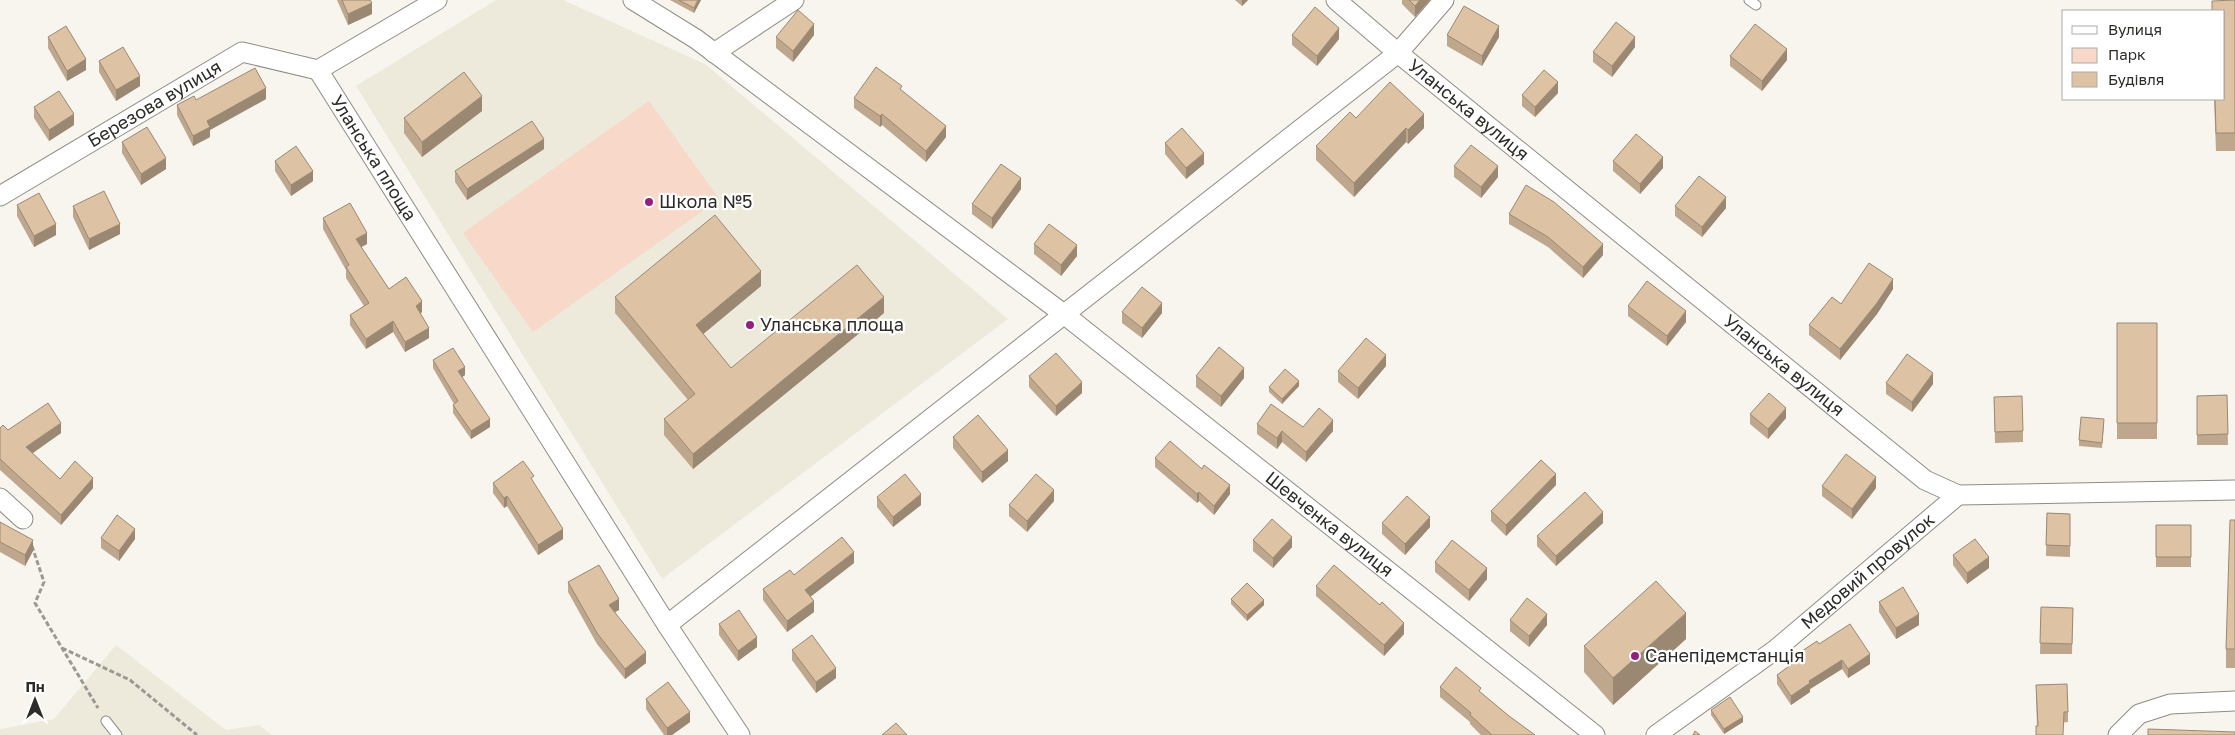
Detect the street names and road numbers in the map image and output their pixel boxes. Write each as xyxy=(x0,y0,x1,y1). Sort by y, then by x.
street label: Уланська вулиця xyxy=(1404,54,1534,165)
street label: Березова вулиця xyxy=(83,55,225,151)
street label: Уланська площа xyxy=(327,91,422,224)
street label: Уланська вулиця xyxy=(1719,309,1849,420)
street label: Шевченка вулиця xyxy=(1261,466,1398,581)
street label: Медовий провулок xyxy=(1796,508,1938,633)

